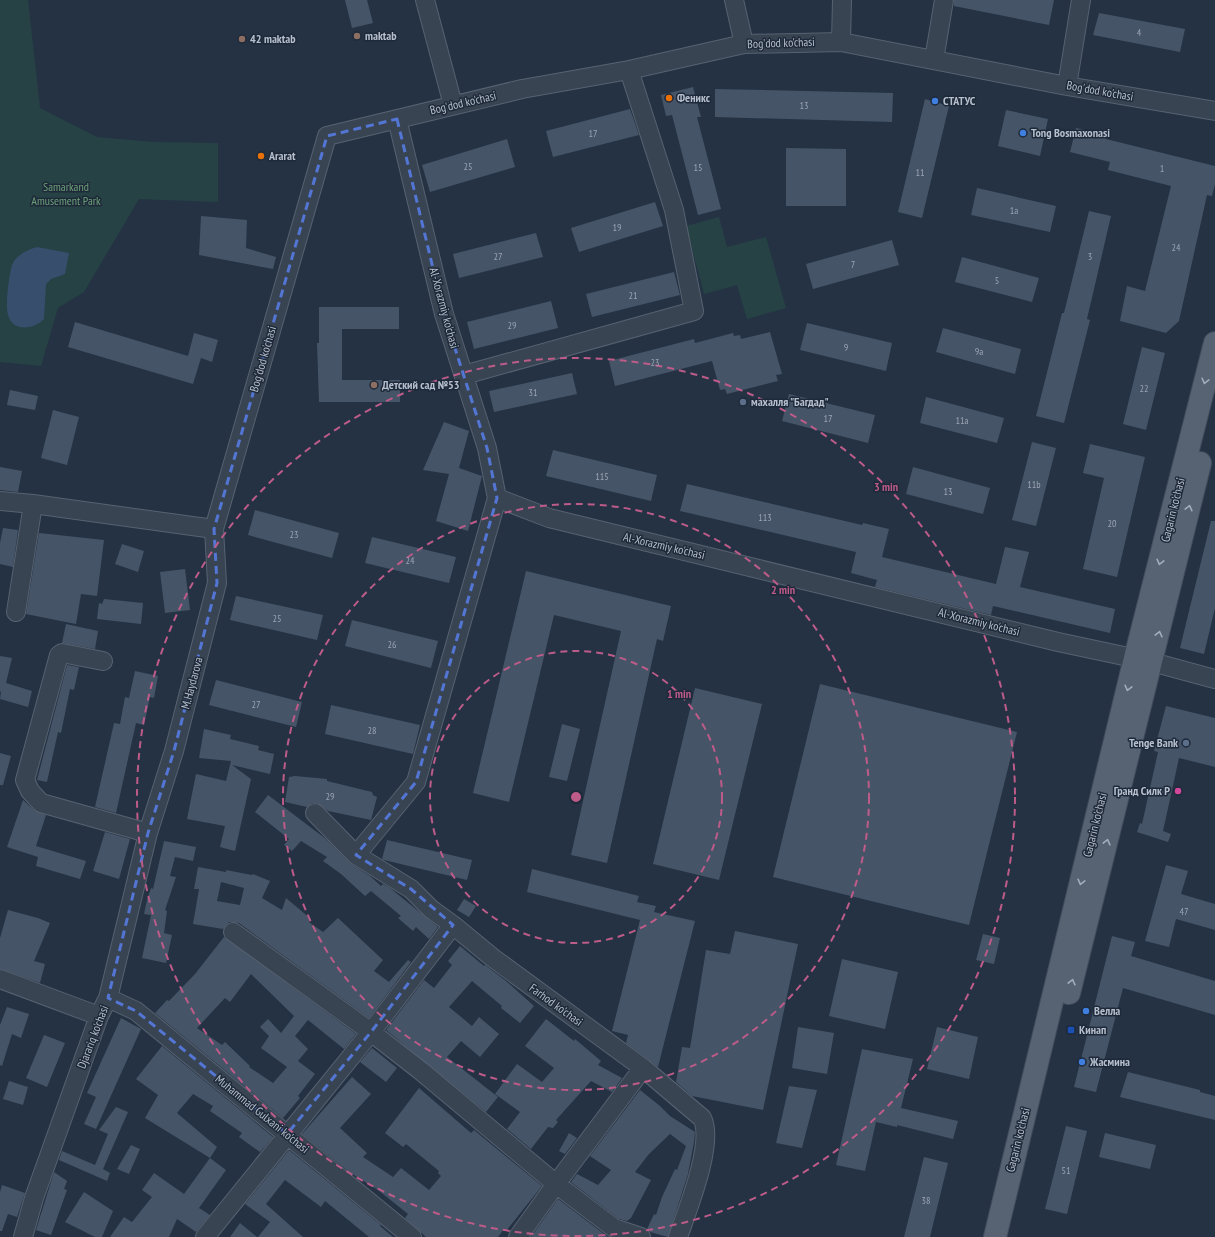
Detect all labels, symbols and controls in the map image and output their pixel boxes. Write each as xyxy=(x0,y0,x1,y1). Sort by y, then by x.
house number: 4 xyxy=(1137,26,1142,39)
place label: maktab xyxy=(365,28,397,43)
place label: 42 maktab xyxy=(250,31,296,46)
marker: maktab xyxy=(352,31,362,41)
marker: 42 maktab xyxy=(237,34,247,44)
street label: Bog'dod ko'chasi xyxy=(747,34,815,51)
street label: Bog'dod ko'chasi xyxy=(1065,77,1135,104)
street label: Bog'dod ko'chasi xyxy=(428,88,498,117)
place label: Феникс xyxy=(677,90,711,105)
marker: Феникс xyxy=(664,93,674,103)
place label: СТАТУС xyxy=(943,93,976,108)
marker: СТАТУС xyxy=(930,96,940,106)
house number: 13 xyxy=(800,99,809,112)
place label: Tong Bosmaxonasi xyxy=(1031,125,1110,140)
house number: 17 xyxy=(589,127,598,140)
marker: Tong Bosmaxonasi xyxy=(1018,128,1028,138)
place label: Ararat xyxy=(268,148,296,163)
marker: Ararat xyxy=(256,151,266,161)
house number: 25 xyxy=(464,160,473,173)
house number: 15 xyxy=(694,161,703,174)
house number: 1 xyxy=(1160,162,1164,175)
house number: 11 xyxy=(916,166,925,179)
park label: Samarkand Amusement Park xyxy=(31,179,101,208)
house number: 1a xyxy=(1010,204,1018,217)
house number: 19 xyxy=(613,221,622,234)
house number: 24 xyxy=(1172,241,1181,254)
house number: 27 xyxy=(494,250,503,263)
house number: 3 xyxy=(1088,250,1092,263)
house number: 7 xyxy=(851,258,855,271)
street label: Al-Xorazmiy ko'chasi xyxy=(426,266,463,350)
house number: 5 xyxy=(995,274,999,287)
house number: 21 xyxy=(629,289,638,302)
house number: 29 xyxy=(508,319,517,332)
street label: Bog'dod ko'chasi xyxy=(246,324,279,393)
house number: 9 xyxy=(844,341,848,354)
house number: 9a xyxy=(975,345,983,358)
house number: 23 xyxy=(651,356,660,369)
place label: Детский сад №53 xyxy=(382,377,460,392)
one-way arrow xyxy=(1202,378,1210,384)
marker: Детский сад №53 xyxy=(369,380,379,390)
house number: 22 xyxy=(1140,382,1149,395)
house number: 31 xyxy=(529,386,538,399)
place label: махалля "Багдад" xyxy=(751,394,829,409)
marker: махалля "Багдад" xyxy=(738,397,748,407)
house number: 17 xyxy=(824,412,833,425)
house number: 11a xyxy=(956,414,969,427)
house number: 115 xyxy=(595,470,609,483)
street label: Gagarin ko'chasi xyxy=(1157,476,1188,544)
house number: 11b xyxy=(1027,478,1041,491)
text: 3 min xyxy=(874,479,898,494)
house number: 13 xyxy=(944,485,953,498)
one-way arrow xyxy=(1185,505,1193,511)
house number: 113 xyxy=(758,511,772,524)
house number: 20 xyxy=(1108,517,1117,530)
house number: 23 xyxy=(290,528,299,541)
street label: Al-Xorazmiy ko'chasi xyxy=(622,529,706,562)
house number: 24 xyxy=(406,554,415,567)
one-way arrow xyxy=(1156,558,1164,565)
text: 2 min xyxy=(771,582,795,597)
street label: Al-Xorazmiy ko'chasi xyxy=(937,604,1021,639)
house number: 25 xyxy=(273,612,282,625)
one-way arrow xyxy=(1154,631,1162,637)
house number: 26 xyxy=(388,638,397,651)
street label: M.Haydarova xyxy=(177,655,206,711)
one-way arrow xyxy=(1124,684,1132,691)
text: 1 min xyxy=(667,686,691,701)
house number: 27 xyxy=(252,698,261,711)
house number: 28 xyxy=(368,724,377,737)
place label: Tenge Bank xyxy=(1129,735,1178,750)
marker: Tenge Bank xyxy=(1181,738,1191,748)
place label: Гранд Силк Р xyxy=(1114,783,1170,798)
marker: Гранд Силк Р xyxy=(1173,786,1183,796)
house number: 29 xyxy=(326,790,335,803)
centre of rings xyxy=(569,790,583,804)
street label: Gagarin ko'chasi xyxy=(1079,791,1110,859)
one-way arrow xyxy=(1102,839,1111,846)
one-way arrow xyxy=(1077,879,1085,885)
house number: 47 xyxy=(1180,905,1189,918)
one-way arrow xyxy=(1068,978,1076,985)
street label: Farhod ko'chasi xyxy=(527,980,586,1029)
street label: Djarariq ko'chasi xyxy=(74,1003,111,1071)
place label: Велла xyxy=(1094,1003,1120,1018)
marker: Велла xyxy=(1081,1006,1091,1016)
place label: Кинап xyxy=(1079,1022,1106,1037)
marker: Кинап xyxy=(1066,1025,1076,1035)
place label: Жасмина xyxy=(1089,1054,1130,1069)
marker: Жасмина xyxy=(1077,1057,1087,1067)
street label: Muhammad Gulxani ko'chasi xyxy=(212,1071,312,1156)
street label: Gagarin ko'chasi xyxy=(1002,1106,1033,1174)
house number: 51 xyxy=(1062,1164,1071,1177)
house number: 38 xyxy=(922,1194,931,1207)

